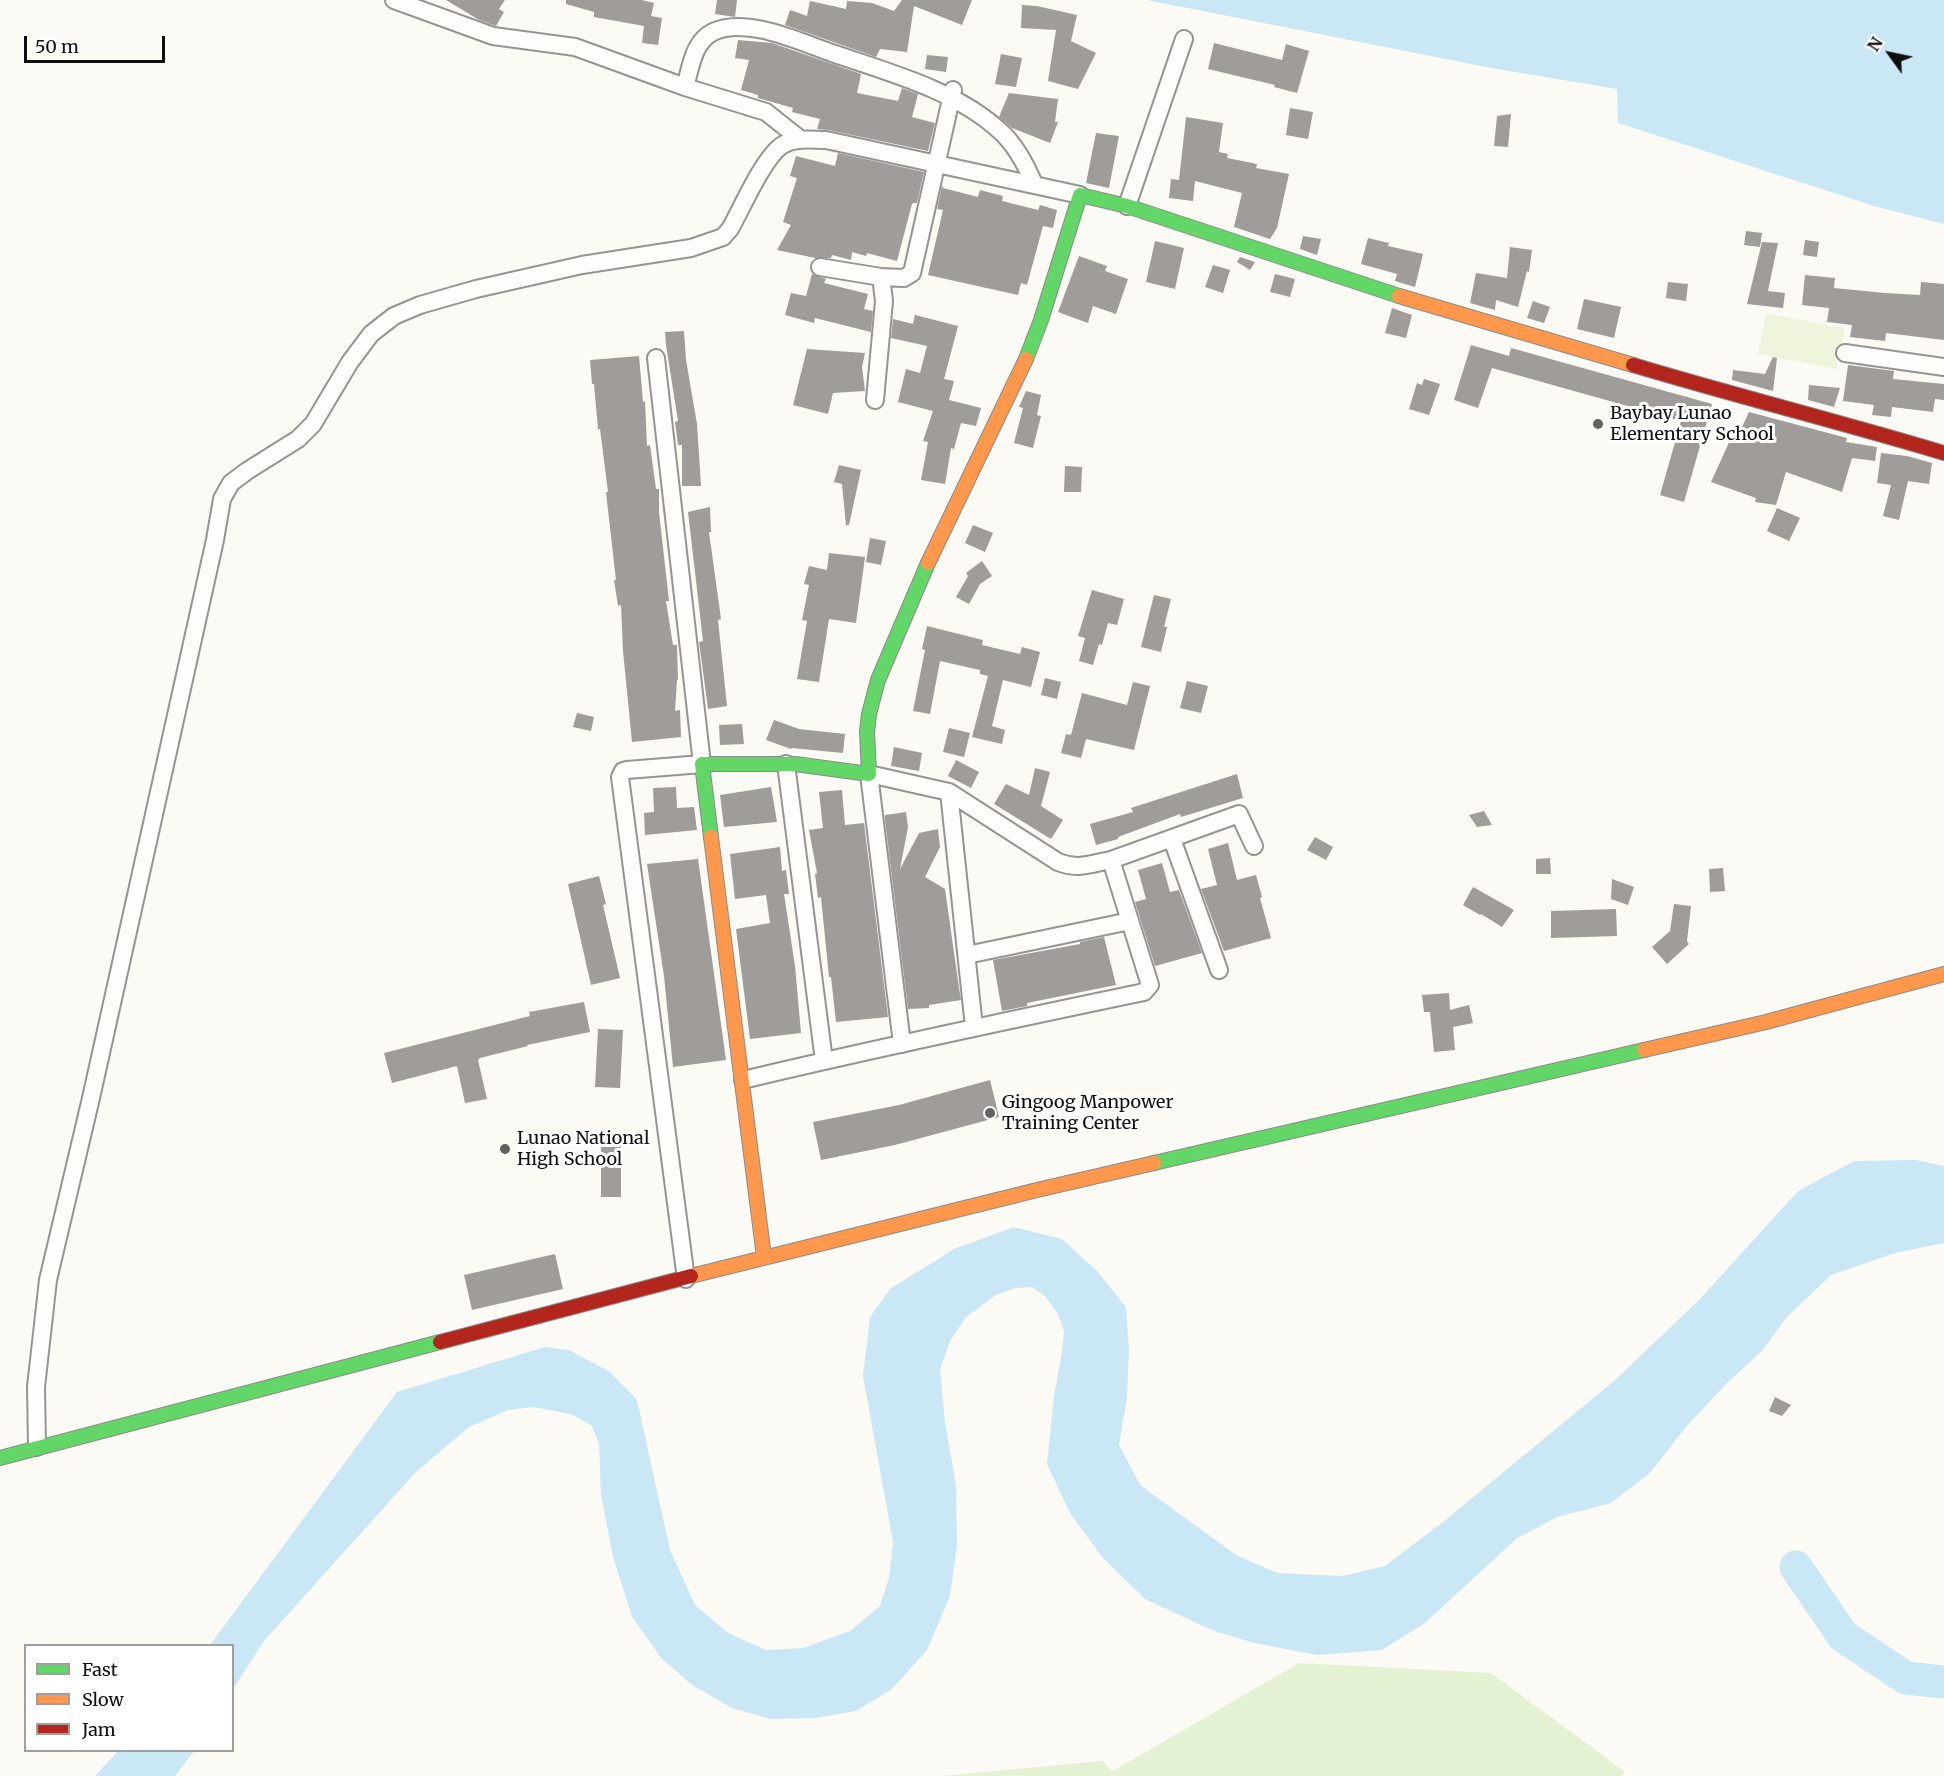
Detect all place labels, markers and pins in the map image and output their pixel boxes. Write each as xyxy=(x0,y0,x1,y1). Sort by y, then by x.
place label: Baybay Lunao Elementary School xyxy=(1610,403,1774,446)
marker: Baybay Lunao Elementary School xyxy=(1591,417,1605,431)
place label: Gingoog Manpower Training Center xyxy=(1002,1092,1174,1134)
marker: Gingoog Manpower Training Center xyxy=(983,1106,997,1120)
place label: Lunao National High School xyxy=(517,1128,649,1170)
marker: Lunao National High School xyxy=(498,1142,512,1156)

